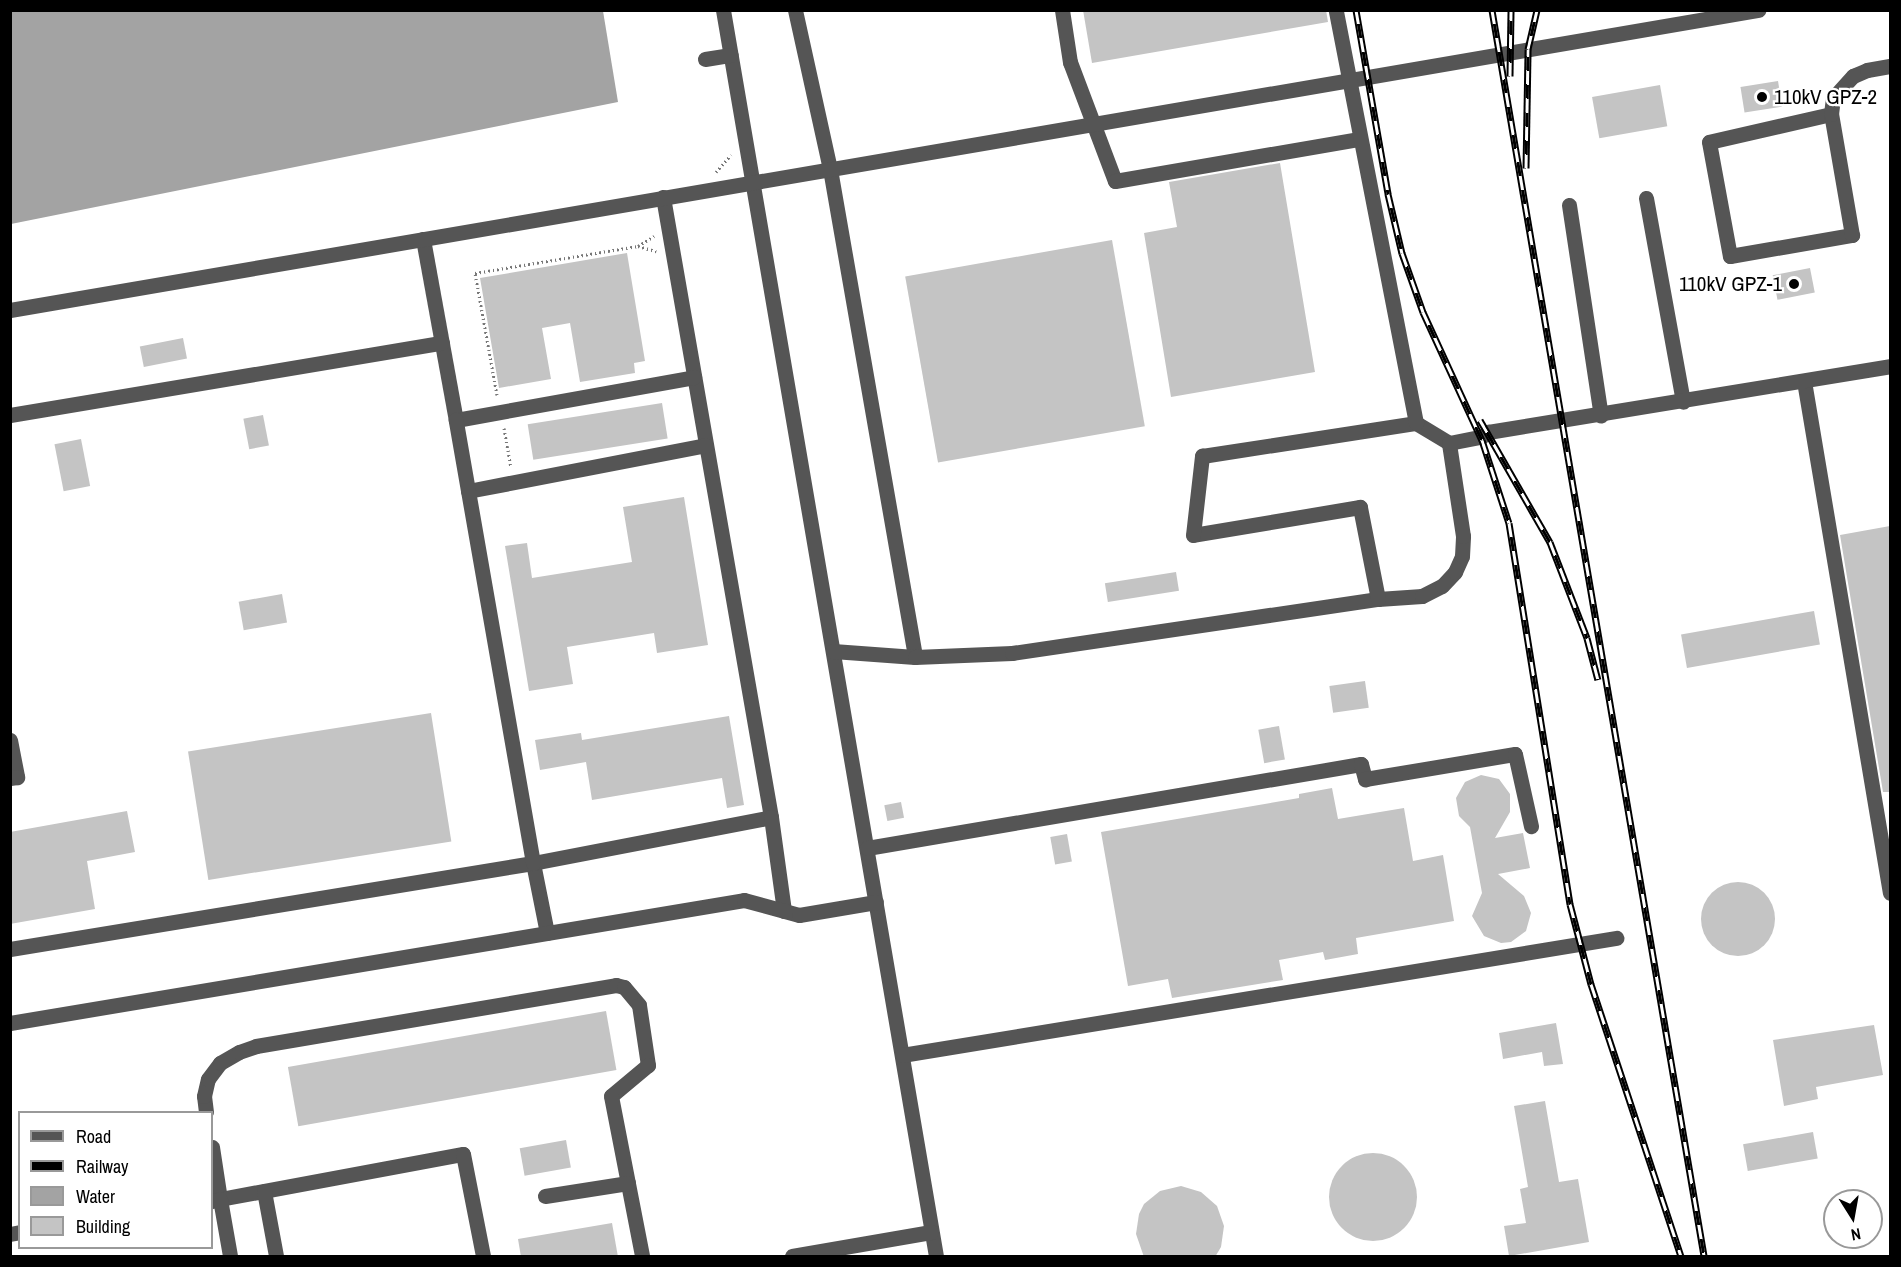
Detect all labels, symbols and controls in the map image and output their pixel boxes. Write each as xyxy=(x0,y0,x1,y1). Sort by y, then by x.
place label: 110kV GPZ-2 xyxy=(1774,84,1877,110)
marker: 110kV GPZ-2 xyxy=(1755,90,1769,104)
place label: 110kV GPZ-1 xyxy=(1679,271,1782,297)
marker: 110kV GPZ-1 xyxy=(1787,277,1801,291)
legend xyxy=(18,1111,213,1249)
text: Road xyxy=(76,1124,111,1149)
text: Railway xyxy=(76,1154,129,1179)
text: Water xyxy=(76,1184,115,1209)
north arrow xyxy=(1823,1189,1883,1249)
text: Building xyxy=(76,1214,130,1239)
text: N xyxy=(1849,1223,1863,1246)

